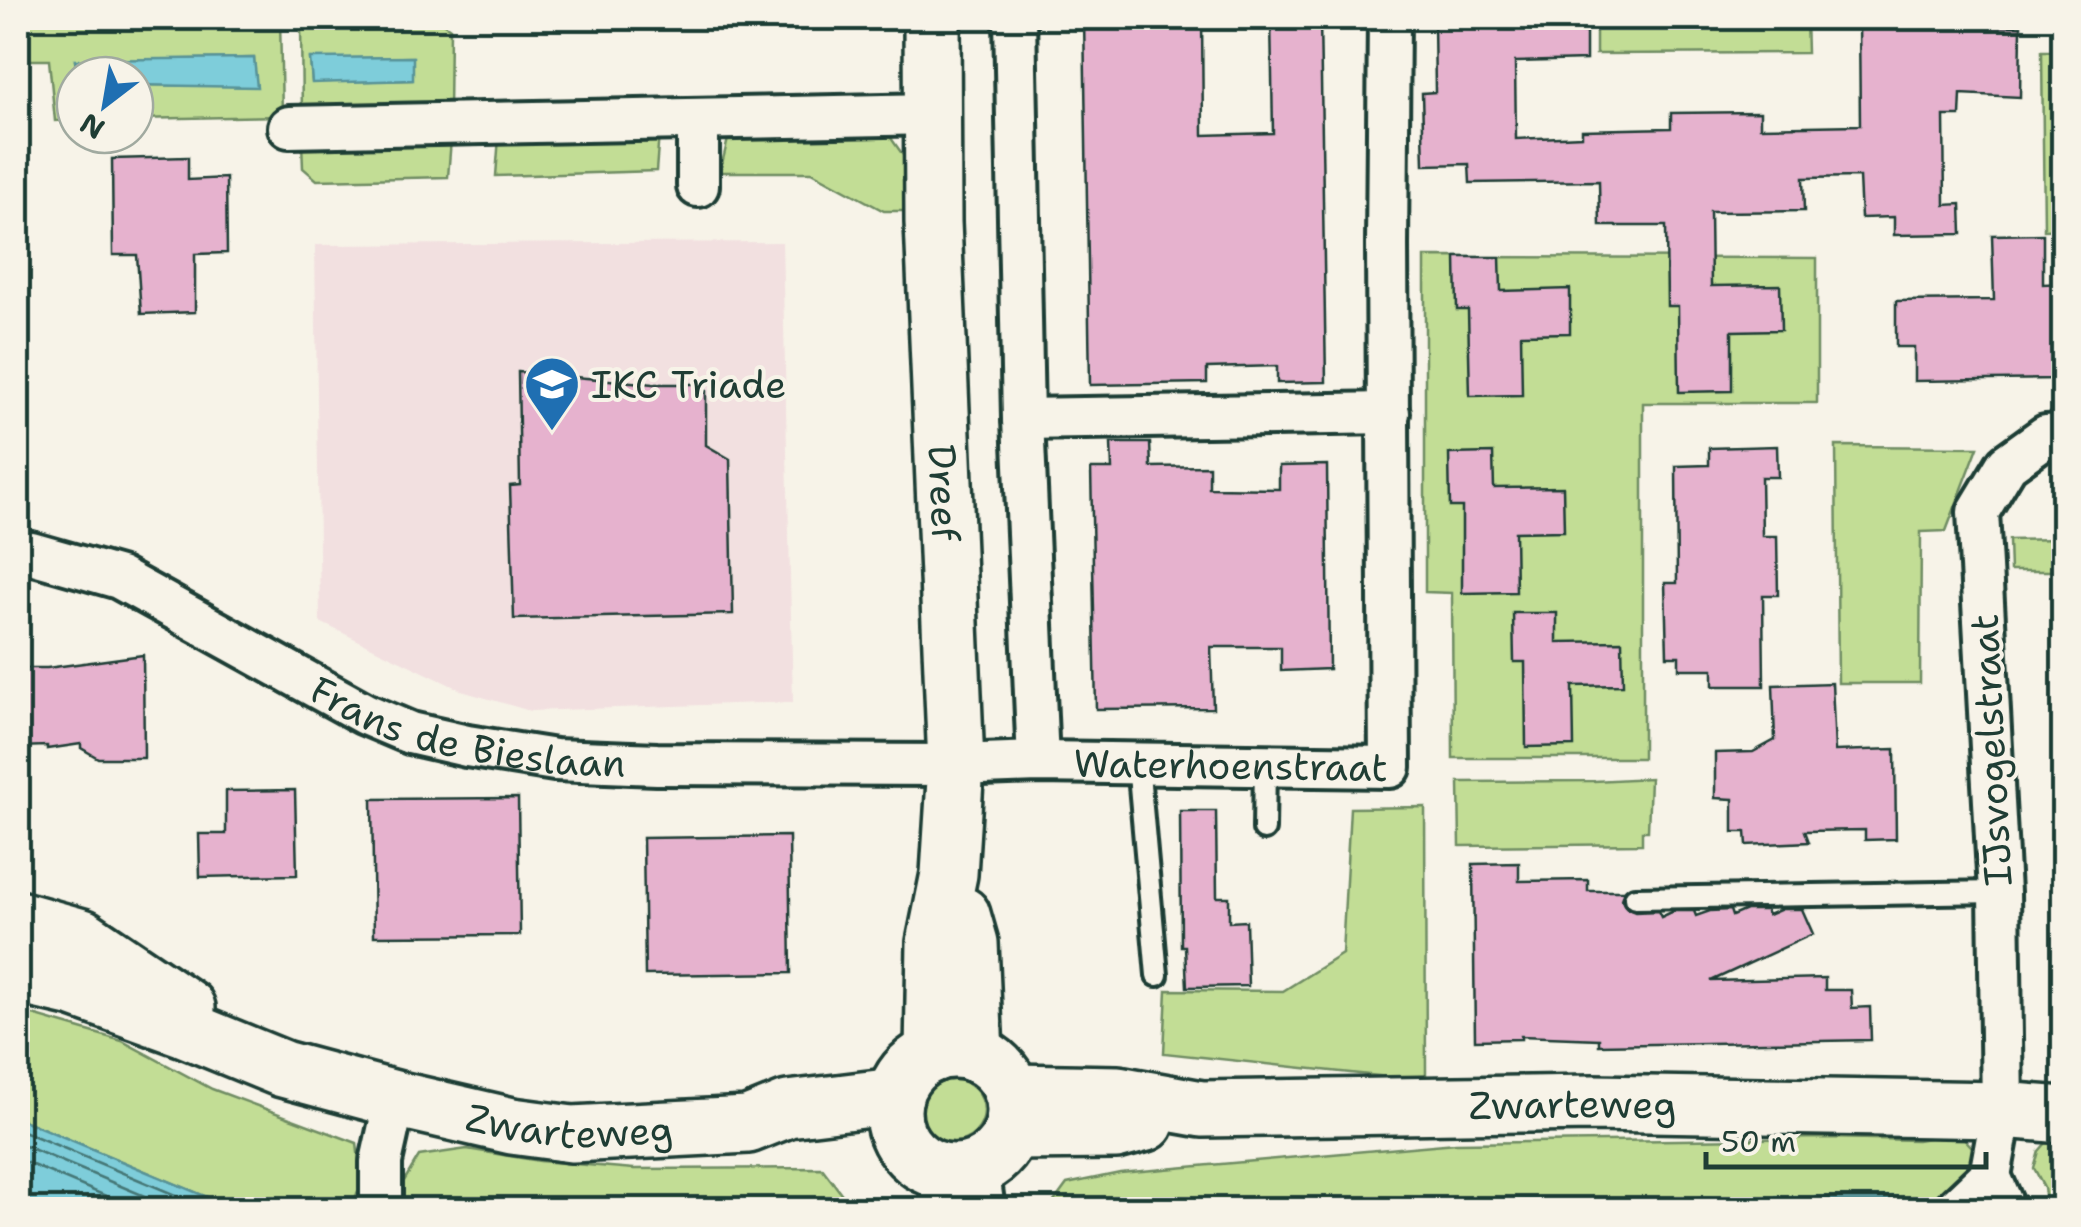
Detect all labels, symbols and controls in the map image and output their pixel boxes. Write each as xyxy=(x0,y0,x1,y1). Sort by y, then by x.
north arrow xyxy=(55,55,155,155)
text: N xyxy=(73,104,111,148)
school or university icon: IKC Triade xyxy=(522,354,582,433)
place label: IKC Triade xyxy=(591,359,787,410)
street label: Dreef xyxy=(917,443,972,543)
street label: IJsvogelstraat xyxy=(1958,612,2024,888)
street label: Frans de Bieslaan xyxy=(302,663,626,788)
street label: Waterhoenstraat xyxy=(1073,737,1388,792)
street label: Zwarteweg xyxy=(1468,1077,1677,1130)
street label: Zwarteweg xyxy=(461,1091,674,1160)
scale bar xyxy=(1706,1107,1986,1169)
text: 50 m xyxy=(1721,1121,1796,1162)

